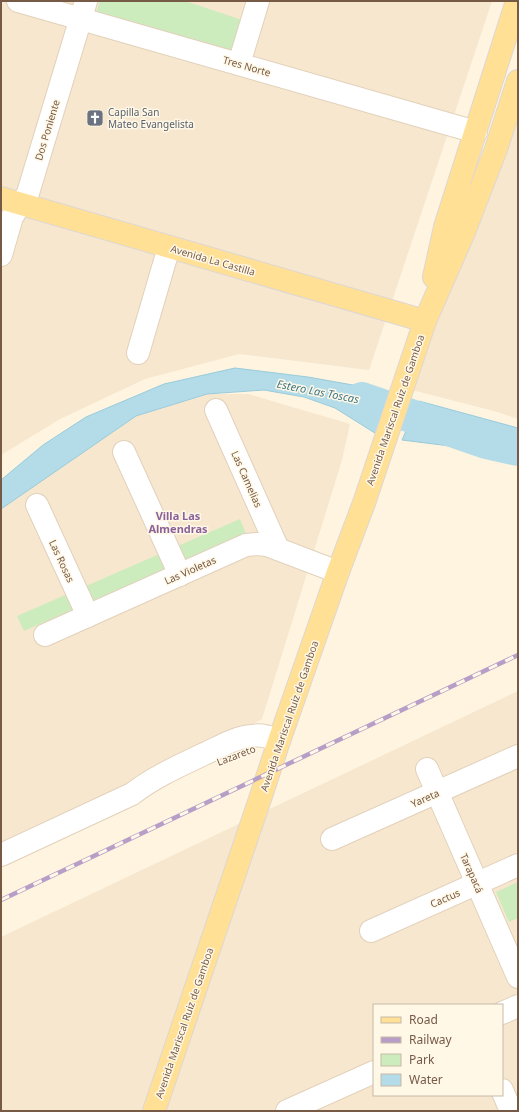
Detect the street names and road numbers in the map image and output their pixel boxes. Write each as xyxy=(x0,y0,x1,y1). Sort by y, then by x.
street label: Tres Norte xyxy=(221,53,273,80)
street label: Dos Poniente xyxy=(31,98,63,162)
street label: Avenida La Castilla xyxy=(169,241,257,279)
street label: Avenida Mariscal Ruiz de Gamboa xyxy=(363,333,427,487)
street label: Las Camelias xyxy=(228,448,266,510)
street label: Las Rosas xyxy=(46,537,78,585)
street label: Las Violetas xyxy=(162,552,218,588)
street label: Avenida Mariscal Ruiz de Gamboa xyxy=(257,639,321,793)
street label: Lazareto xyxy=(215,741,257,769)
street label: Yareta xyxy=(409,786,441,810)
street label: Tarapacá xyxy=(457,851,487,895)
street label: Cactus xyxy=(428,885,462,911)
street label: Avenida Mariscal Ruiz de Gamboa xyxy=(152,946,216,1100)

